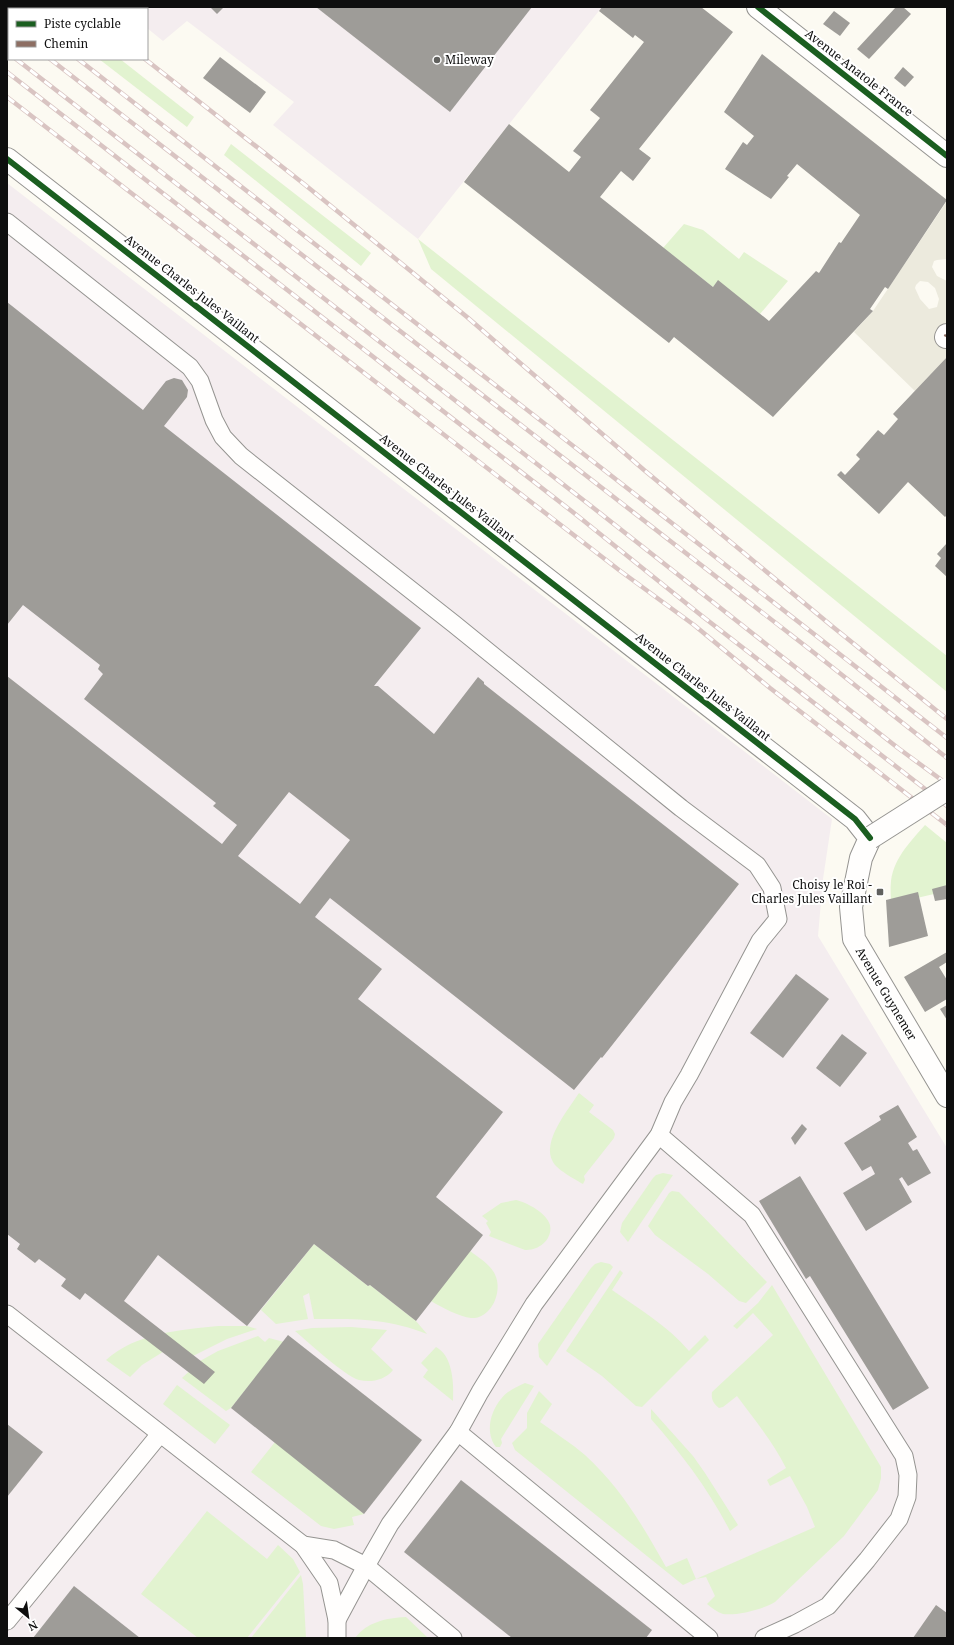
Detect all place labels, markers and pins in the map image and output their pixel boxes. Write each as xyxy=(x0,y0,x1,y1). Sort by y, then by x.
place label: Mileway xyxy=(445,51,494,68)
marker: Mileway xyxy=(432,55,442,65)
place label: Choisy le Roi - Charles Jules Vaillant xyxy=(751,876,872,907)
marker: Choisy le Roi - Charles Jules Vaillant xyxy=(875,887,885,897)

